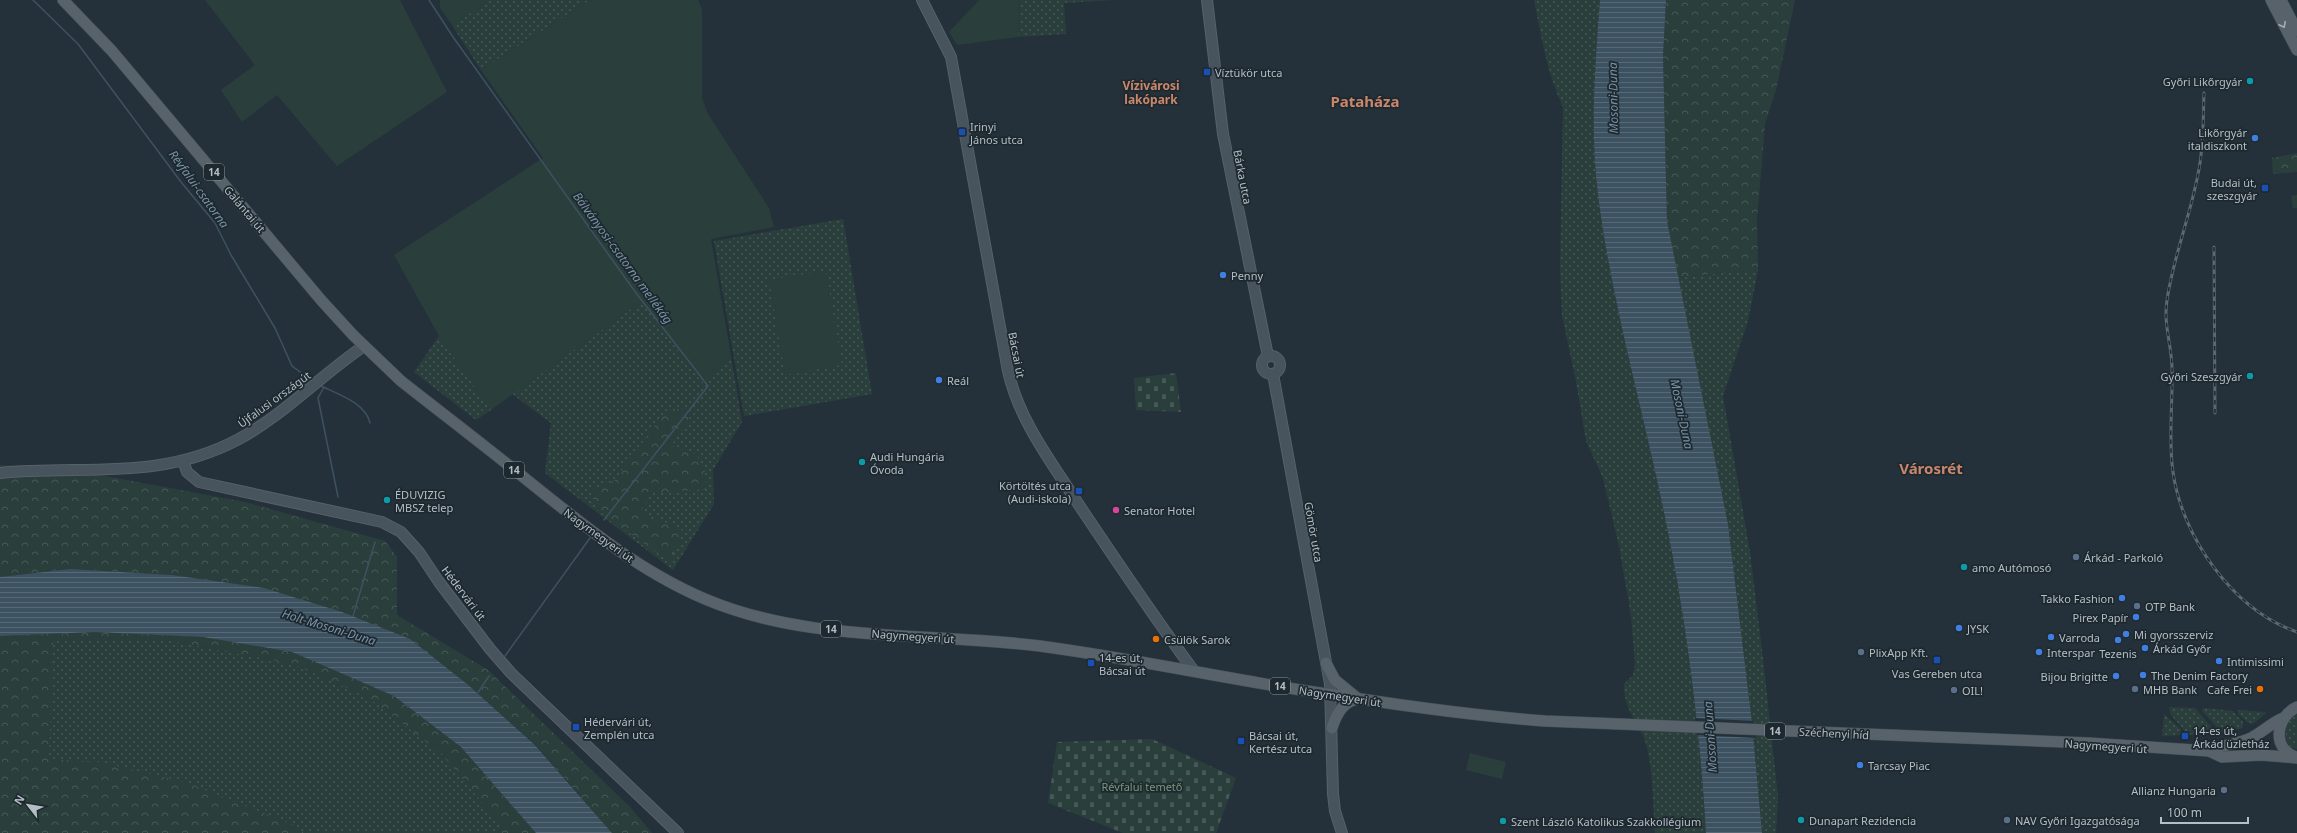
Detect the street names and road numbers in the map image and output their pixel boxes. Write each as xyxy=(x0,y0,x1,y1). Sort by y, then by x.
street label: Bárka utca xyxy=(1230,149,1256,205)
road number: 14 xyxy=(204,164,224,180)
street label: Galántai út xyxy=(221,182,269,236)
street label: Bácsai út xyxy=(1005,331,1029,379)
street label: Újfalusi országút xyxy=(234,367,314,431)
road number: 14 xyxy=(504,462,524,478)
street label: Gömör utca xyxy=(1301,501,1327,563)
street label: Nagymegyeri út xyxy=(561,505,637,565)
street label: Hédervári út xyxy=(439,563,489,623)
road number: 14 xyxy=(821,621,841,637)
street label: Nagymegyeri út xyxy=(871,626,955,646)
road number: 14 xyxy=(1270,678,1290,694)
street label: Nagymegyeri út xyxy=(1298,682,1382,710)
road number: 14 xyxy=(1765,723,1785,739)
street label: Széchenyi híd xyxy=(1799,724,1869,742)
street label: Nagymegyeri út xyxy=(2064,736,2148,756)

